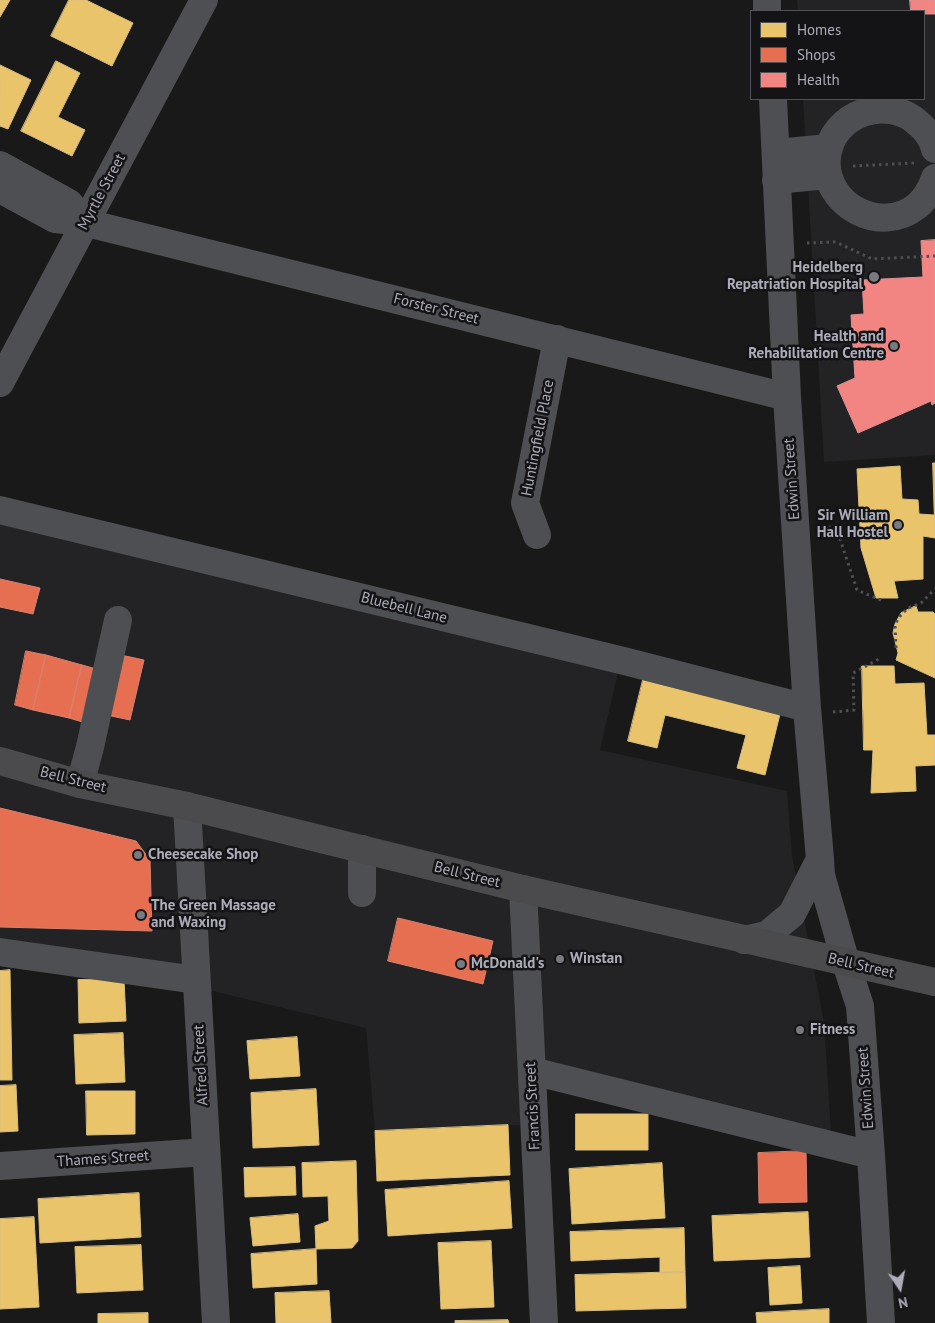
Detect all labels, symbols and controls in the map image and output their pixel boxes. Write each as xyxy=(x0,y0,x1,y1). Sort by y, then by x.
legend xyxy=(750,10,925,100)
text: Homes xyxy=(797,20,841,39)
text: Shops xyxy=(797,45,836,64)
text: Health xyxy=(797,70,840,89)
street label: Myrtle Street xyxy=(74,151,130,233)
place label: Heidelberg Repatriation Hospital xyxy=(727,259,863,294)
marker: Heidelberg Repatriation Hospital xyxy=(867,270,881,284)
street label: Forster Street xyxy=(392,290,480,328)
place label: Health and Rehabilitation Centre xyxy=(748,328,884,363)
marker: Health and Rehabilitation Centre xyxy=(888,340,900,352)
street label: Huntingfield Place xyxy=(518,378,558,498)
street label: Edwin Street xyxy=(780,438,804,520)
place label: Sir William Hall Hostel xyxy=(817,507,888,542)
marker: Sir William Hall Hostel xyxy=(892,519,904,531)
street label: Bluebell Lane xyxy=(359,589,449,627)
street label: Bell Street xyxy=(38,763,108,797)
place label: Cheesecake Shop xyxy=(148,846,258,864)
marker: Cheesecake Shop xyxy=(132,849,144,861)
street label: Bell Street xyxy=(432,858,502,892)
place label: The Green Massage and Waxing xyxy=(151,897,276,932)
marker: The Green Massage and Waxing xyxy=(135,909,147,921)
place label: Winstan xyxy=(570,950,622,968)
street label: Bell Street xyxy=(826,950,896,982)
marker: Winstan xyxy=(554,953,566,965)
place label: McDonald's xyxy=(471,955,544,973)
marker: McDonald's xyxy=(455,958,467,970)
place label: Fitness xyxy=(810,1021,855,1039)
street label: Alfred Street xyxy=(190,1024,212,1106)
marker: Fitness xyxy=(794,1024,806,1036)
street label: Edwin Street xyxy=(854,1047,878,1129)
street label: Francis Street xyxy=(522,1062,544,1150)
street label: Thames Street xyxy=(56,1147,150,1171)
north arrow xyxy=(875,1263,925,1313)
text: N xyxy=(897,1293,909,1312)

